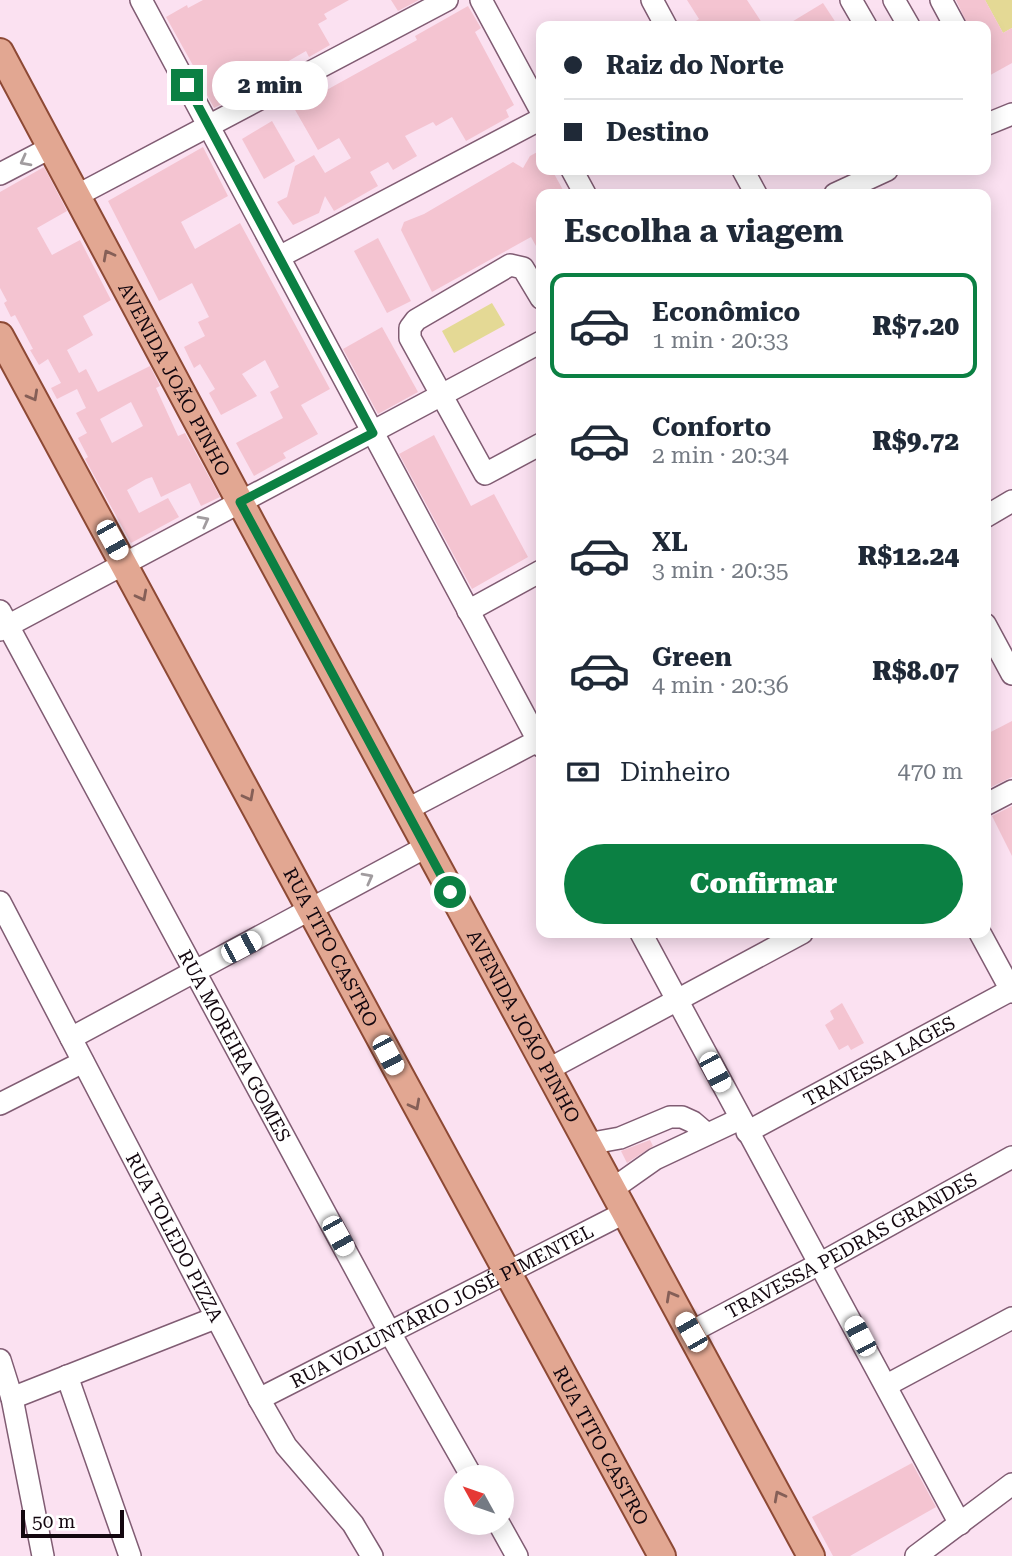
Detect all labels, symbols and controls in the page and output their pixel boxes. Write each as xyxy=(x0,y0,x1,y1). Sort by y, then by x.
text: Raiz do Norte xyxy=(606,50,784,80)
callout: 2 min xyxy=(212,60,327,110)
route end xyxy=(171,69,203,101)
text: 2 min xyxy=(238,72,302,99)
text: Destino xyxy=(606,117,709,147)
one-way arrow xyxy=(20,153,32,166)
text: Escolha a viagem xyxy=(564,212,844,250)
one-way arrow xyxy=(103,250,116,263)
street label: AVENIDA JOÃO PINHO xyxy=(113,279,235,480)
icon: car xyxy=(568,294,631,357)
text: Econômico xyxy=(652,297,800,327)
text: R$7.20 xyxy=(872,311,959,341)
text: 1 min · 20:33 xyxy=(652,327,789,354)
one-way arrow xyxy=(25,389,38,401)
icon: car xyxy=(568,409,631,472)
text: Conforto xyxy=(652,412,771,442)
text: R$9.72 xyxy=(872,426,959,456)
text: 2 min · 20:34 xyxy=(652,442,789,469)
one-way arrow xyxy=(197,516,209,529)
car xyxy=(93,517,132,563)
icon: car xyxy=(568,524,631,587)
text: XL xyxy=(652,527,688,557)
text: R$12.24 xyxy=(858,541,959,571)
text: 3 min · 20:35 xyxy=(652,557,789,584)
one-way arrow xyxy=(134,588,147,601)
icon: car xyxy=(568,639,631,702)
text: Green xyxy=(652,642,732,672)
text: R$8.07 xyxy=(872,656,959,686)
text: 4 min · 20:36 xyxy=(652,672,789,699)
icon: cash xyxy=(564,753,602,791)
text: Dinheiro xyxy=(620,757,731,787)
text: 470 m xyxy=(898,758,963,785)
one-way arrow xyxy=(241,789,254,801)
button: Confirmar xyxy=(564,844,963,924)
street label: RUA TITO CASTRO xyxy=(278,864,383,1031)
one-way arrow xyxy=(361,873,373,887)
route start xyxy=(434,876,466,908)
street label: AVENIDA JOÃO PINHO xyxy=(462,926,585,1127)
car xyxy=(218,928,265,966)
street label: RUA MOREIRA GOMES xyxy=(173,946,296,1146)
street label: TRAVESSA LAGES xyxy=(800,1011,959,1111)
car xyxy=(369,1032,408,1078)
car xyxy=(696,1049,735,1095)
one-way arrow xyxy=(406,1097,420,1110)
street label: RUA TOLEDO PIZZA xyxy=(121,1149,228,1327)
street label: TRAVESSA PEDRAS GRANDES xyxy=(722,1168,981,1324)
car xyxy=(319,1213,358,1259)
street label: RUA VOLUNTÁRIO JOSÉ PIMENTEL xyxy=(287,1220,597,1393)
one-way arrow xyxy=(666,1291,679,1303)
car xyxy=(672,1309,711,1355)
car xyxy=(841,1313,880,1359)
street label: RUA TITO CASTRO xyxy=(548,1362,654,1529)
north arrow xyxy=(444,1465,514,1535)
map controls xyxy=(444,1465,514,1535)
one-way arrow xyxy=(774,1490,788,1503)
scale bar xyxy=(21,1507,124,1539)
text: 50 m xyxy=(32,1510,75,1533)

